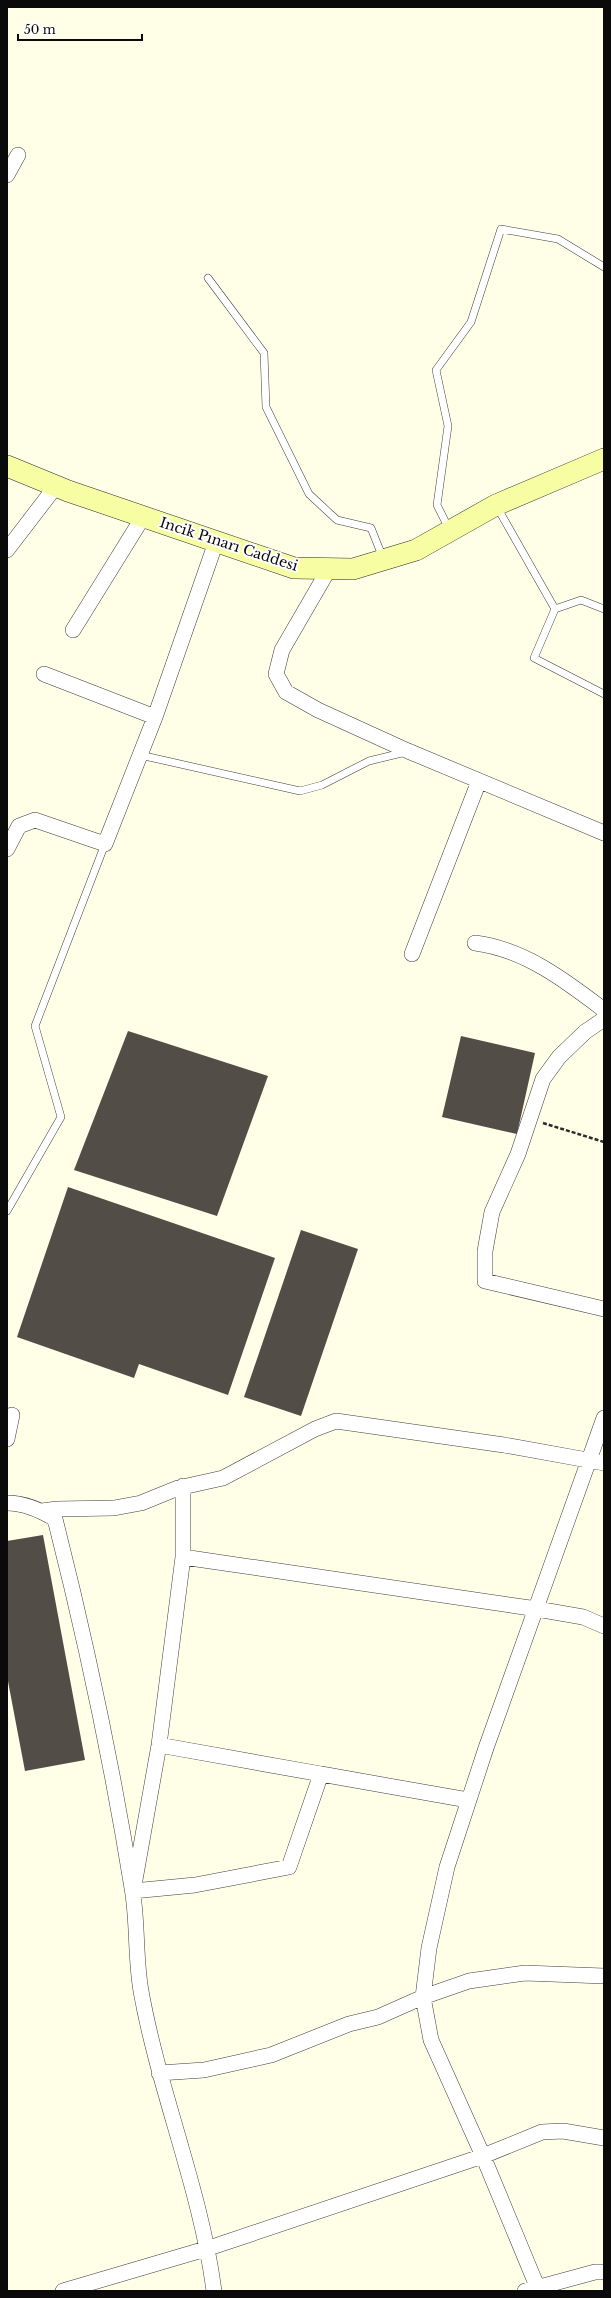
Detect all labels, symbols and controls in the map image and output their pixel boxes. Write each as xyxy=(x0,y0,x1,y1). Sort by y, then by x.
scale bar xyxy=(18,16,142,42)
text: 50 m xyxy=(24,22,56,37)
street label: Incik Pınarı Caddesi xyxy=(158,513,301,575)

